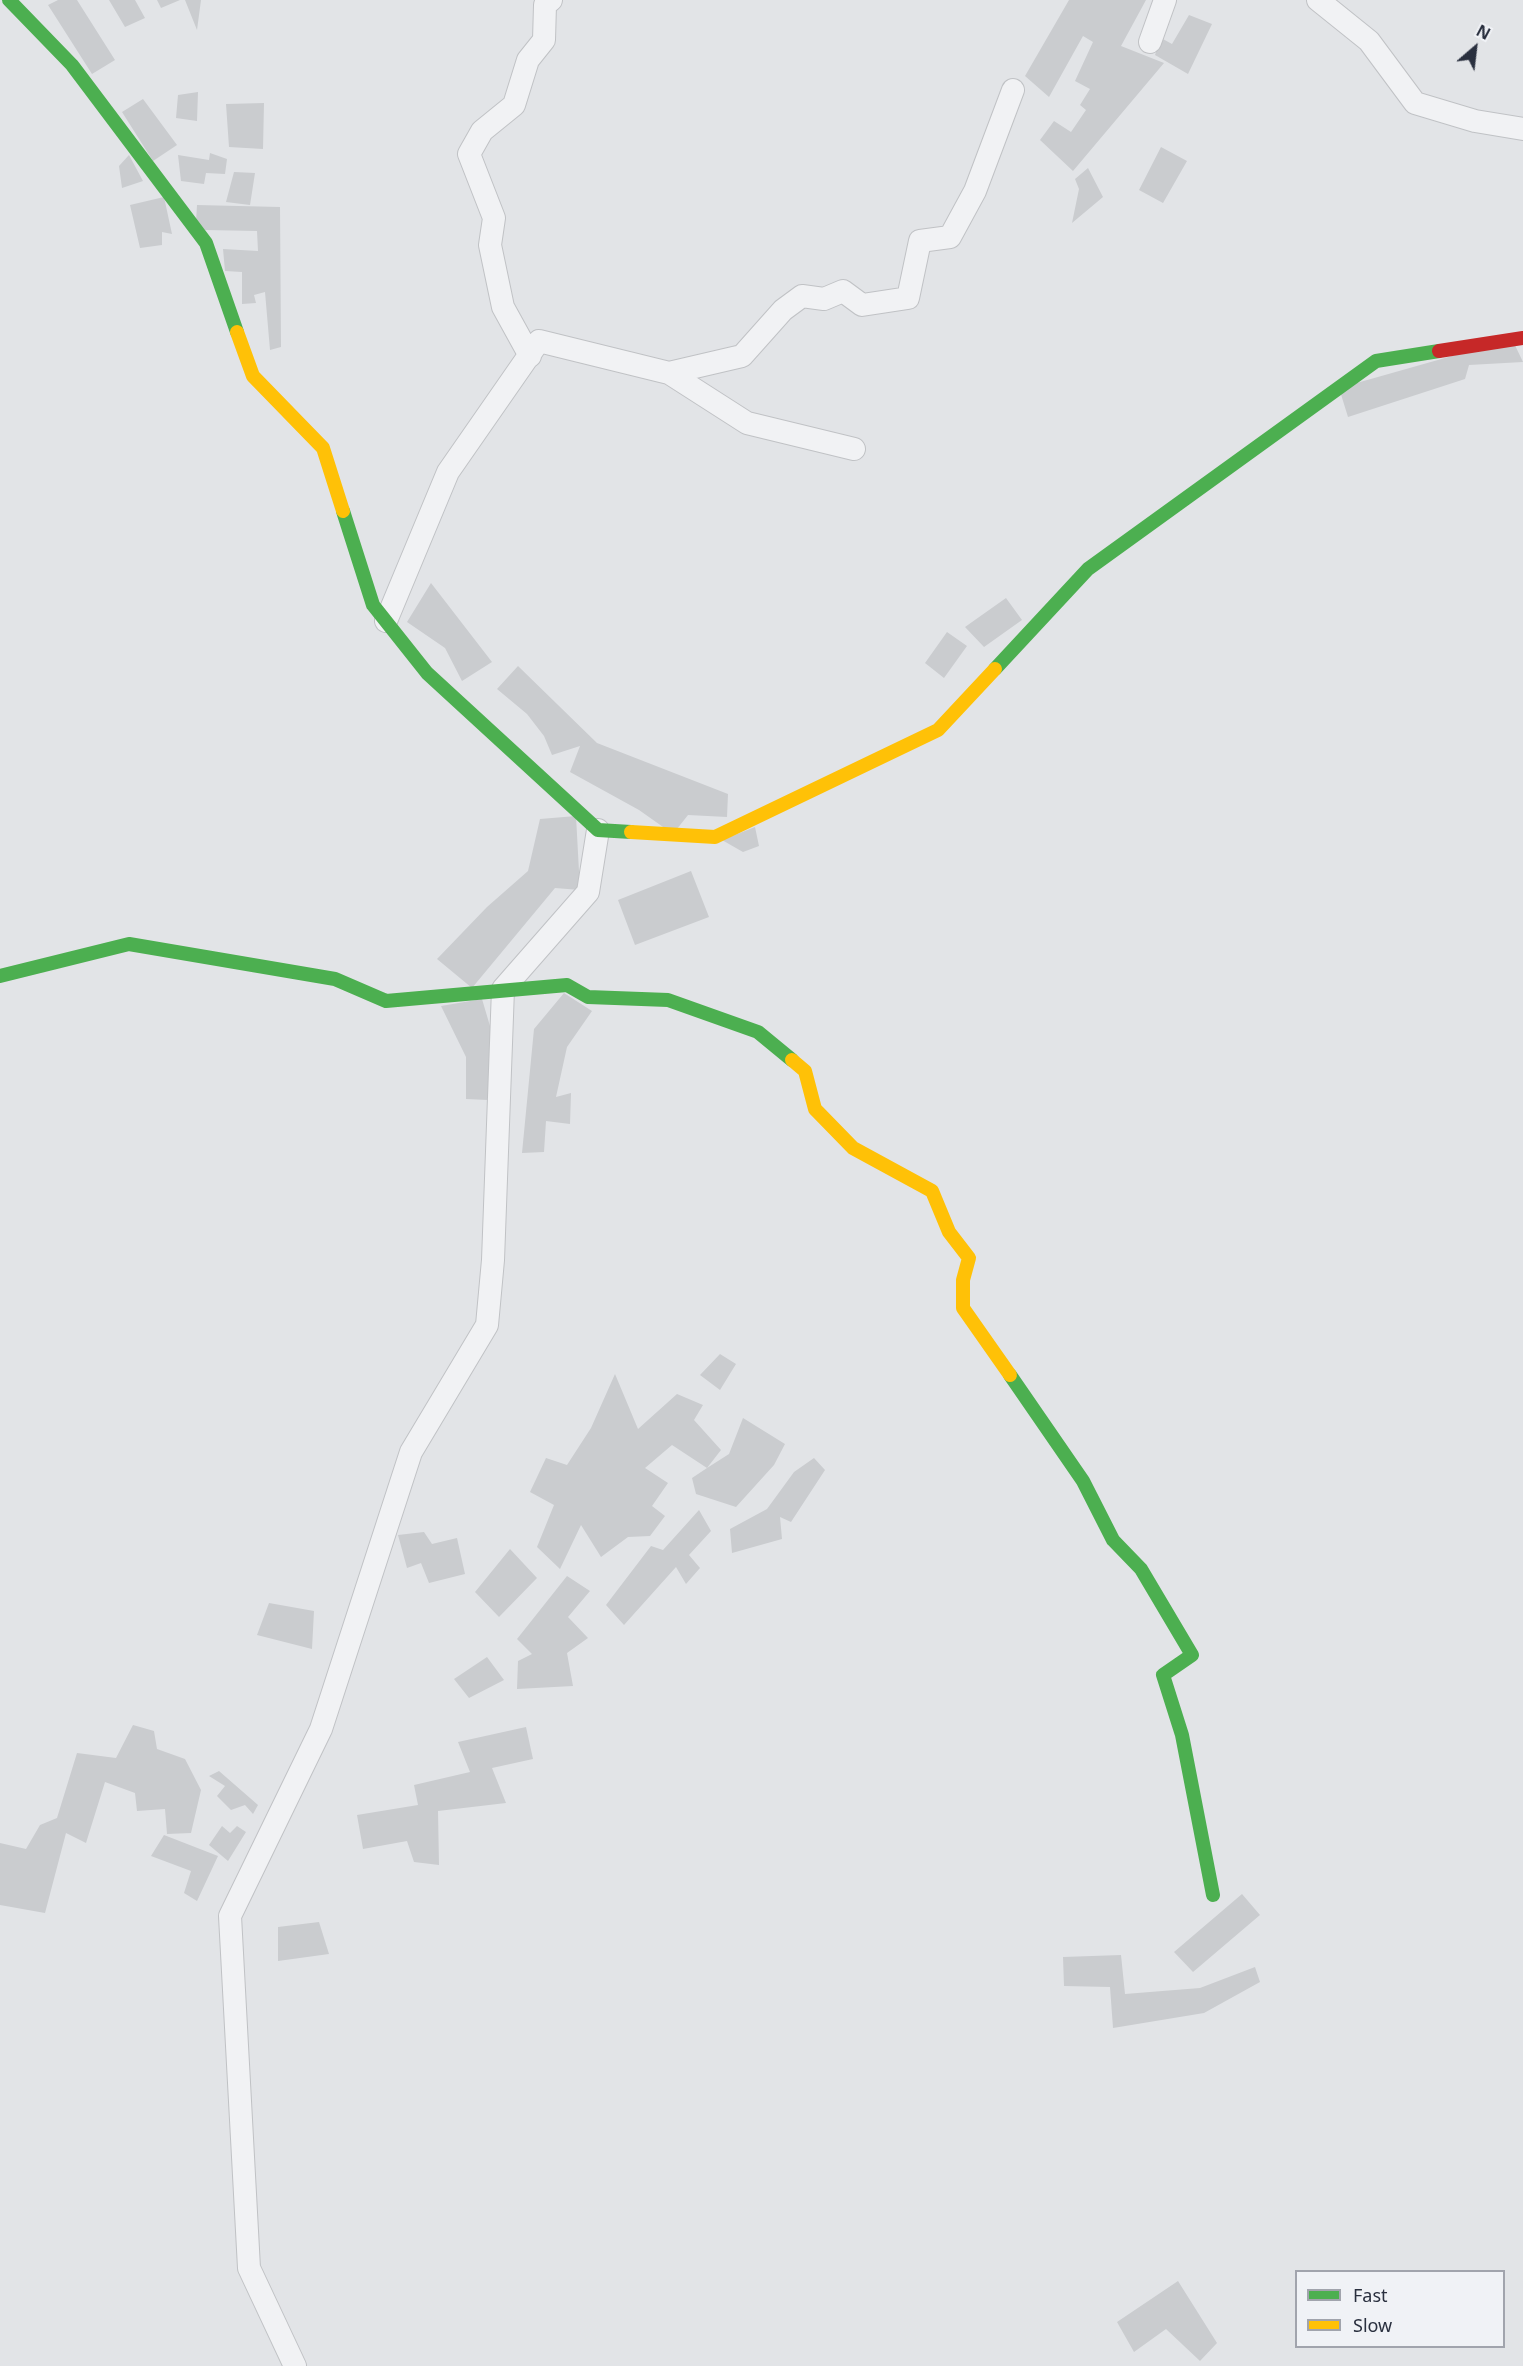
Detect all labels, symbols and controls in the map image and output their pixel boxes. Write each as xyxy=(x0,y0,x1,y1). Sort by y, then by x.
north arrow xyxy=(1445,18,1505,78)
text: N xyxy=(1473,19,1494,45)
legend xyxy=(1295,2270,1505,2348)
text: Fast xyxy=(1353,2283,1388,2307)
text: Slow xyxy=(1353,2313,1392,2337)

